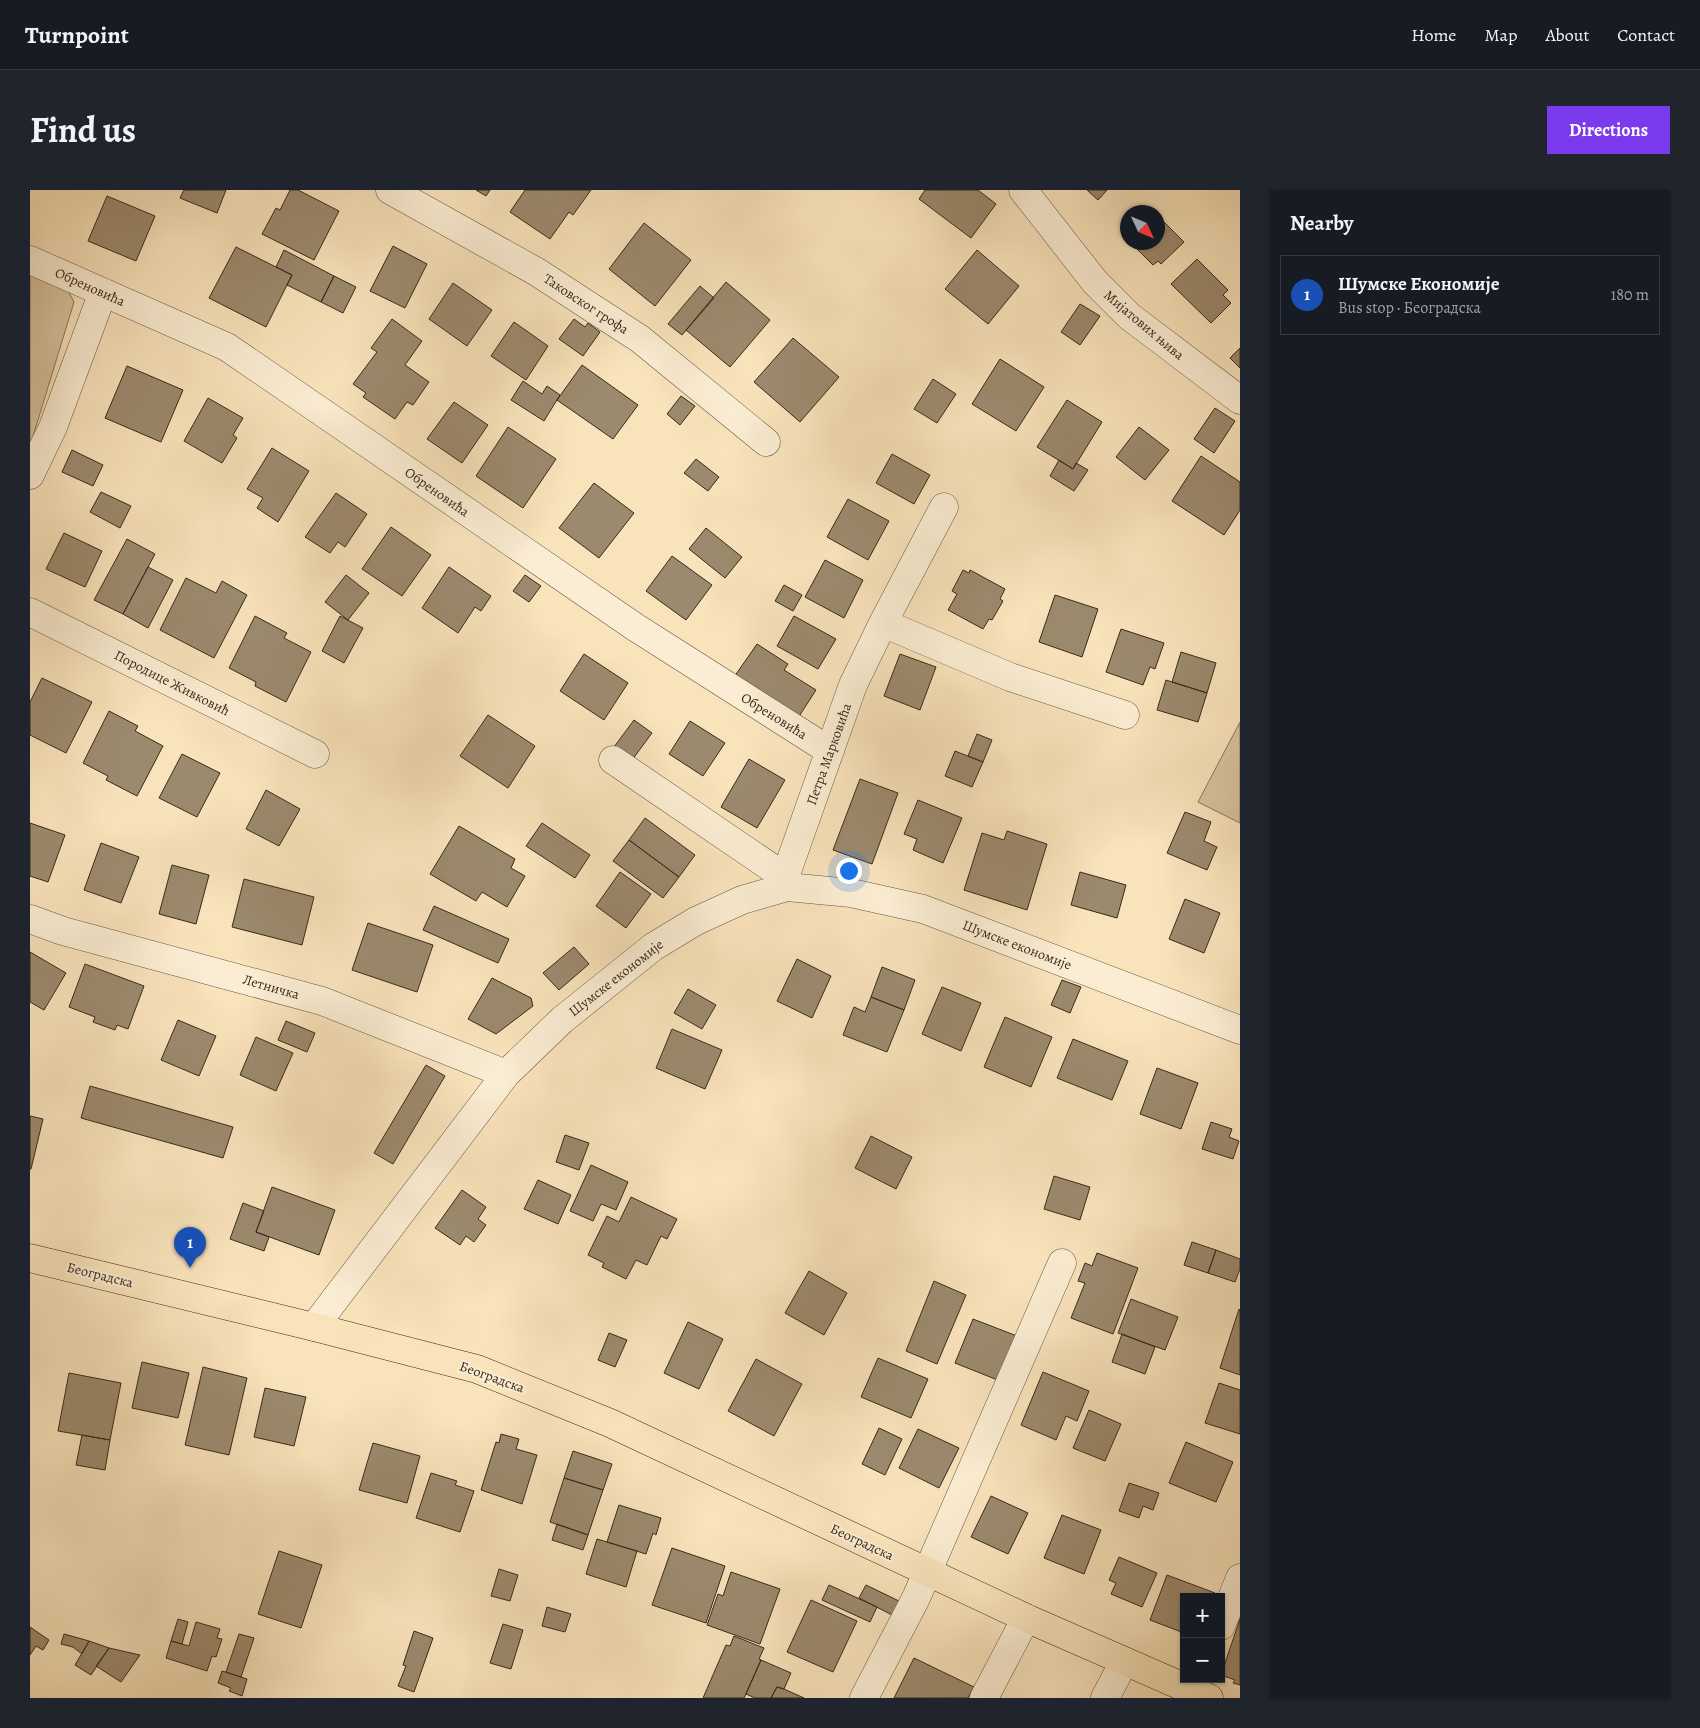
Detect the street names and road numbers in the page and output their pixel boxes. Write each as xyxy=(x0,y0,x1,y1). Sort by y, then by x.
street label: Обреновића xyxy=(52,263,129,311)
street label: Таковског грофа xyxy=(540,269,633,339)
street label: Мијатових њива xyxy=(1100,286,1189,365)
street label: Обреновића xyxy=(401,463,474,522)
street label: Породице Живковић xyxy=(111,646,233,721)
street label: Обреновића xyxy=(737,688,811,744)
street label: Петра Марковића xyxy=(802,700,856,808)
street label: Шумске економије xyxy=(960,915,1074,975)
street label: Шумске економије xyxy=(565,935,667,1021)
street label: Летничка xyxy=(241,970,302,1004)
street label: Београдска xyxy=(65,1258,136,1293)
street label: Београдска xyxy=(457,1356,528,1398)
street label: Београдска xyxy=(827,1519,897,1565)

